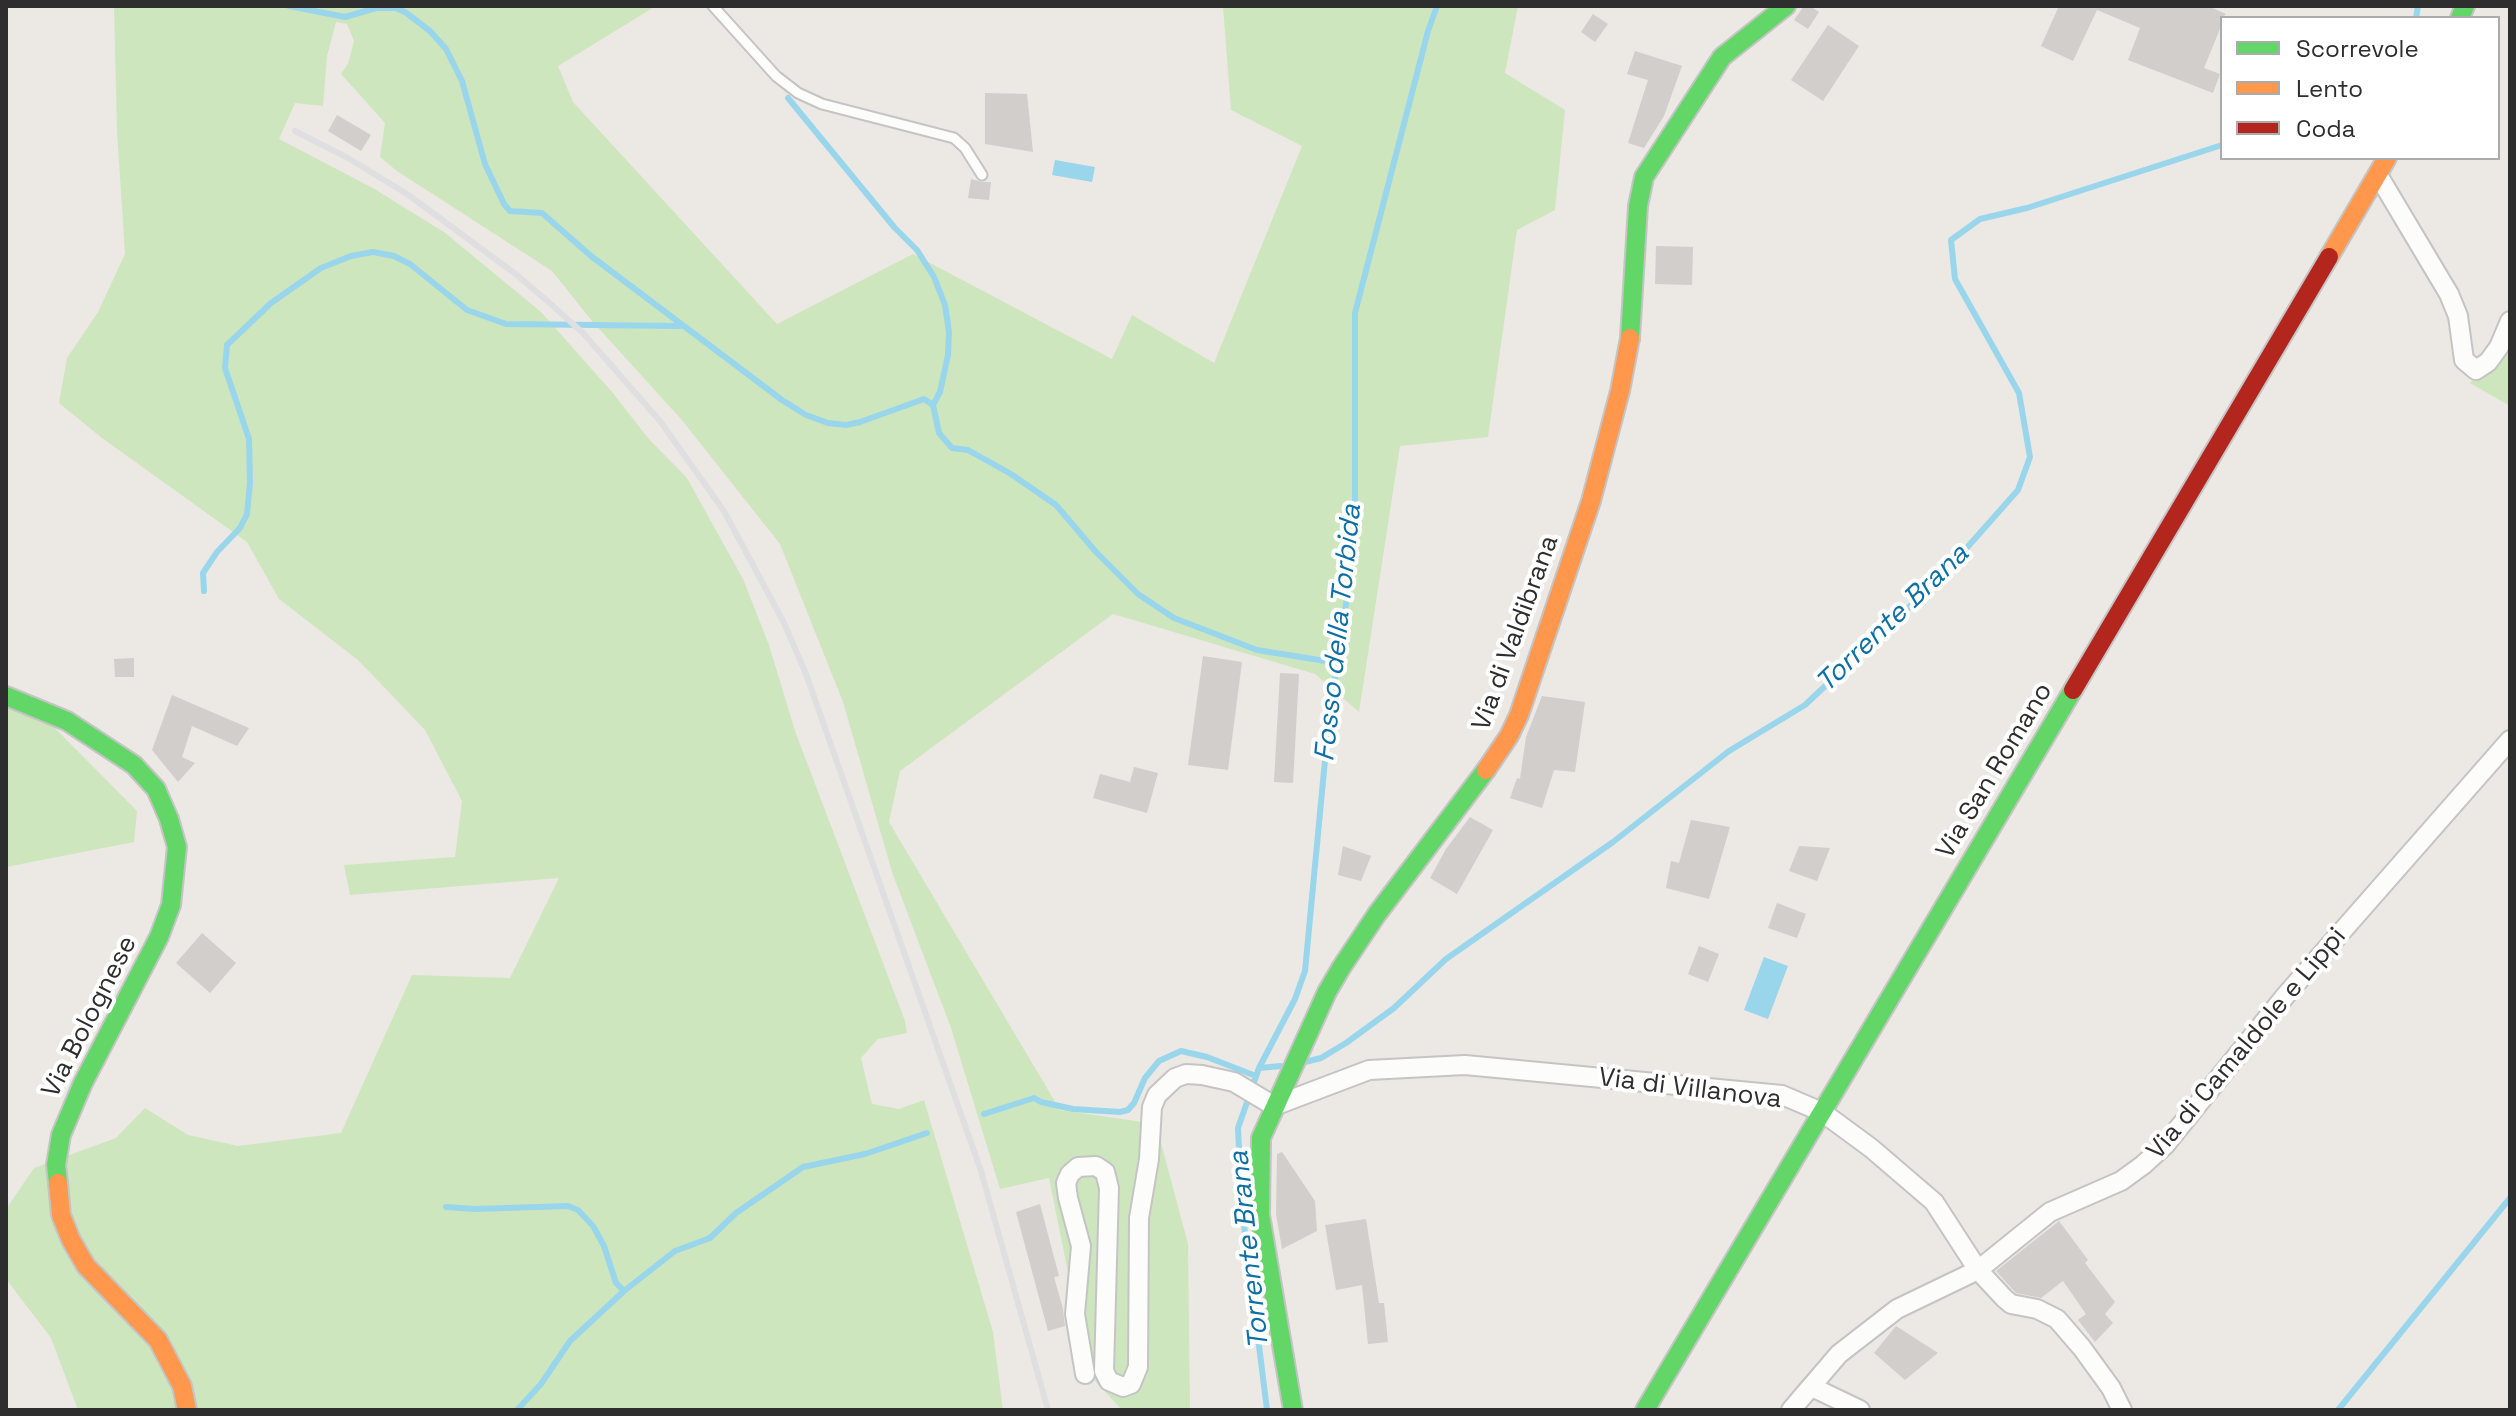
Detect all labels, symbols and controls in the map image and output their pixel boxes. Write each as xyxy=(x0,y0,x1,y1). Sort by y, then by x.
legend xyxy=(2220,16,2500,160)
text: Scorrevole xyxy=(2296,33,2419,64)
text: Lento xyxy=(2296,73,2363,104)
text: Coda xyxy=(2296,113,2356,144)
water label: Fosso della Torbida xyxy=(1309,503,1369,763)
street label: Via di Valdibrana xyxy=(1466,531,1566,735)
water label: Torrente Brana xyxy=(1810,538,1976,700)
street label: Via San Romano xyxy=(1930,678,2060,864)
street label: Via di Camaldole e Lippi xyxy=(2141,922,2353,1166)
street label: Via Bolognese xyxy=(36,931,144,1103)
street label: Via di Villanova xyxy=(1597,1062,1783,1116)
water label: Torrente Brana xyxy=(1223,1149,1277,1351)

